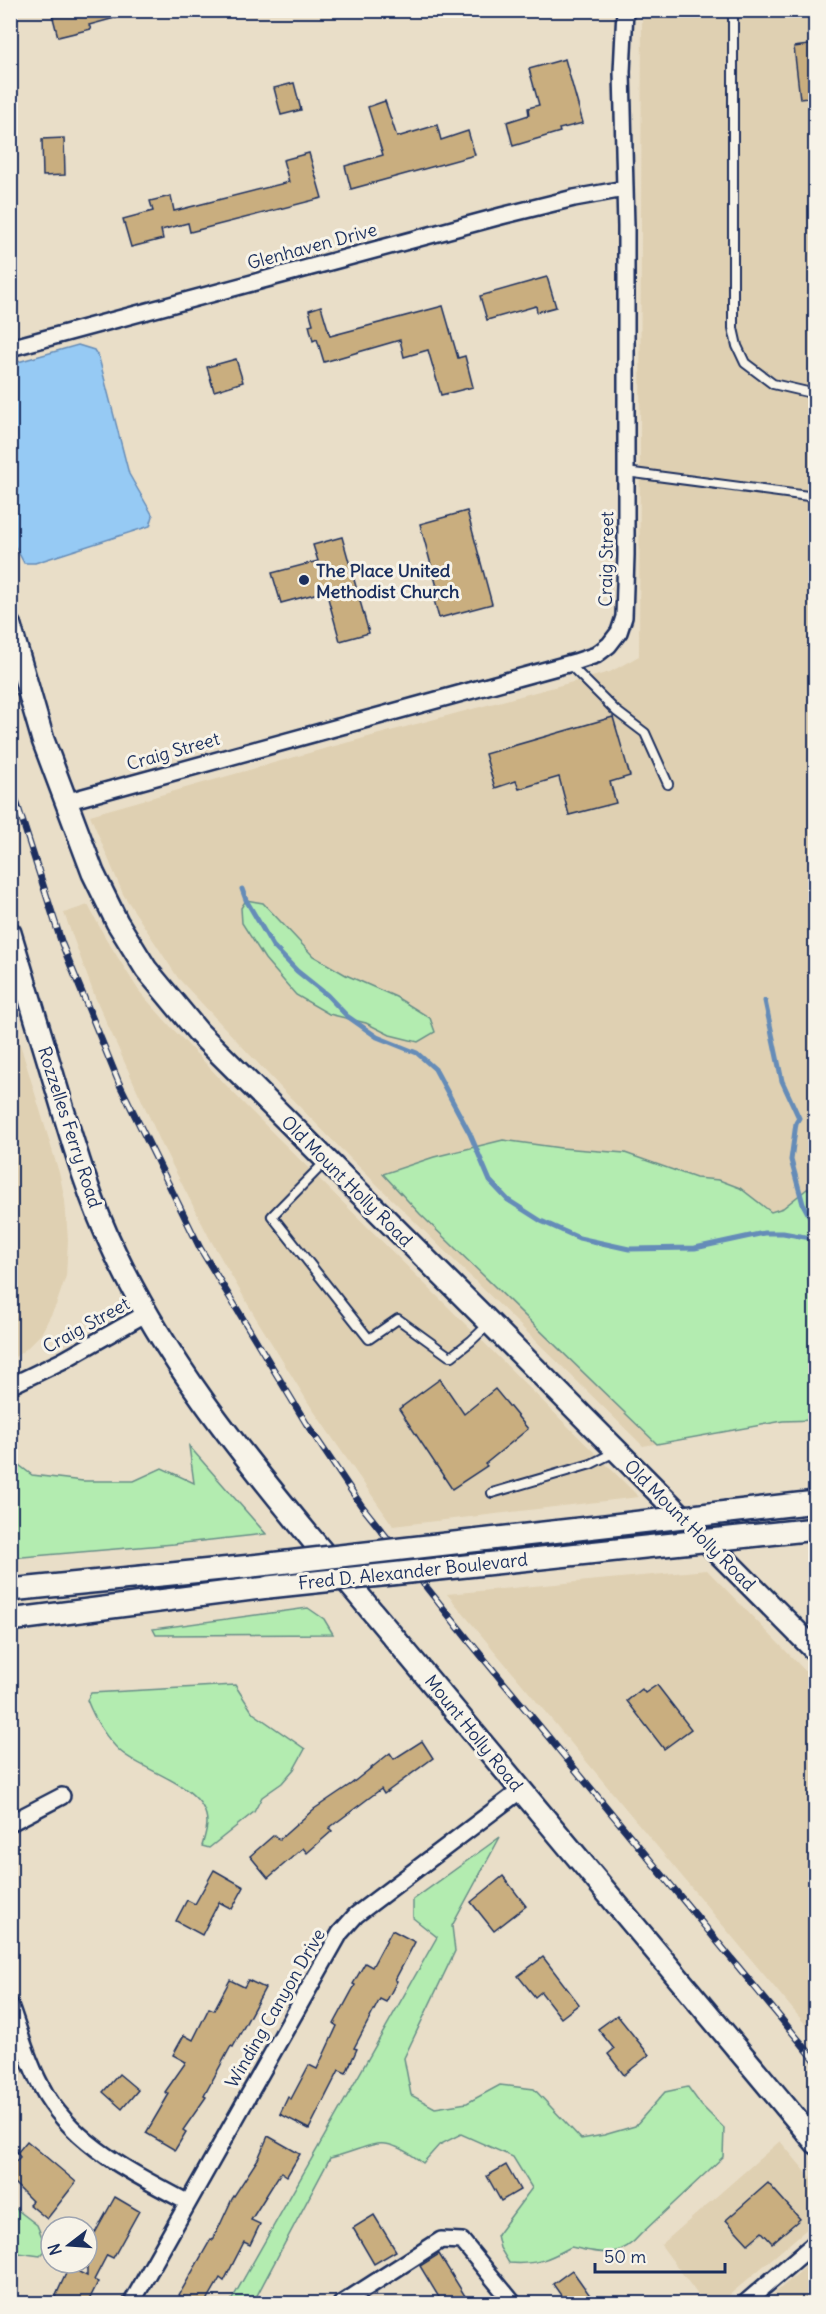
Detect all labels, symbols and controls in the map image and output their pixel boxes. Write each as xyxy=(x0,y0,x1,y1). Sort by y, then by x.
street label: Glenhaven Drive xyxy=(245,218,379,274)
street label: Craig Street xyxy=(594,511,618,607)
place label: The Place United Methodist Church xyxy=(316,559,460,603)
marker: The Place United Methodist Church xyxy=(297,573,311,587)
street label: Craig Street xyxy=(124,727,222,775)
street label: Rozzelles Ferry Road xyxy=(33,1043,107,1211)
street label: Old Mount Holly Road xyxy=(277,1111,418,1252)
street label: Craig Street xyxy=(39,1292,133,1358)
street label: Old Mount Holly Road xyxy=(620,1455,761,1596)
street label: Fred D. Alexander Boulevard xyxy=(297,1547,529,1594)
street label: Mount Holly Road xyxy=(420,1670,528,1796)
street label: Winding Canyon Drive xyxy=(220,1924,330,2092)
north arrow xyxy=(39,2215,99,2275)
scale bar xyxy=(595,2236,726,2274)
text: N xyxy=(43,2241,66,2258)
text: 50 m xyxy=(604,2245,646,2268)

